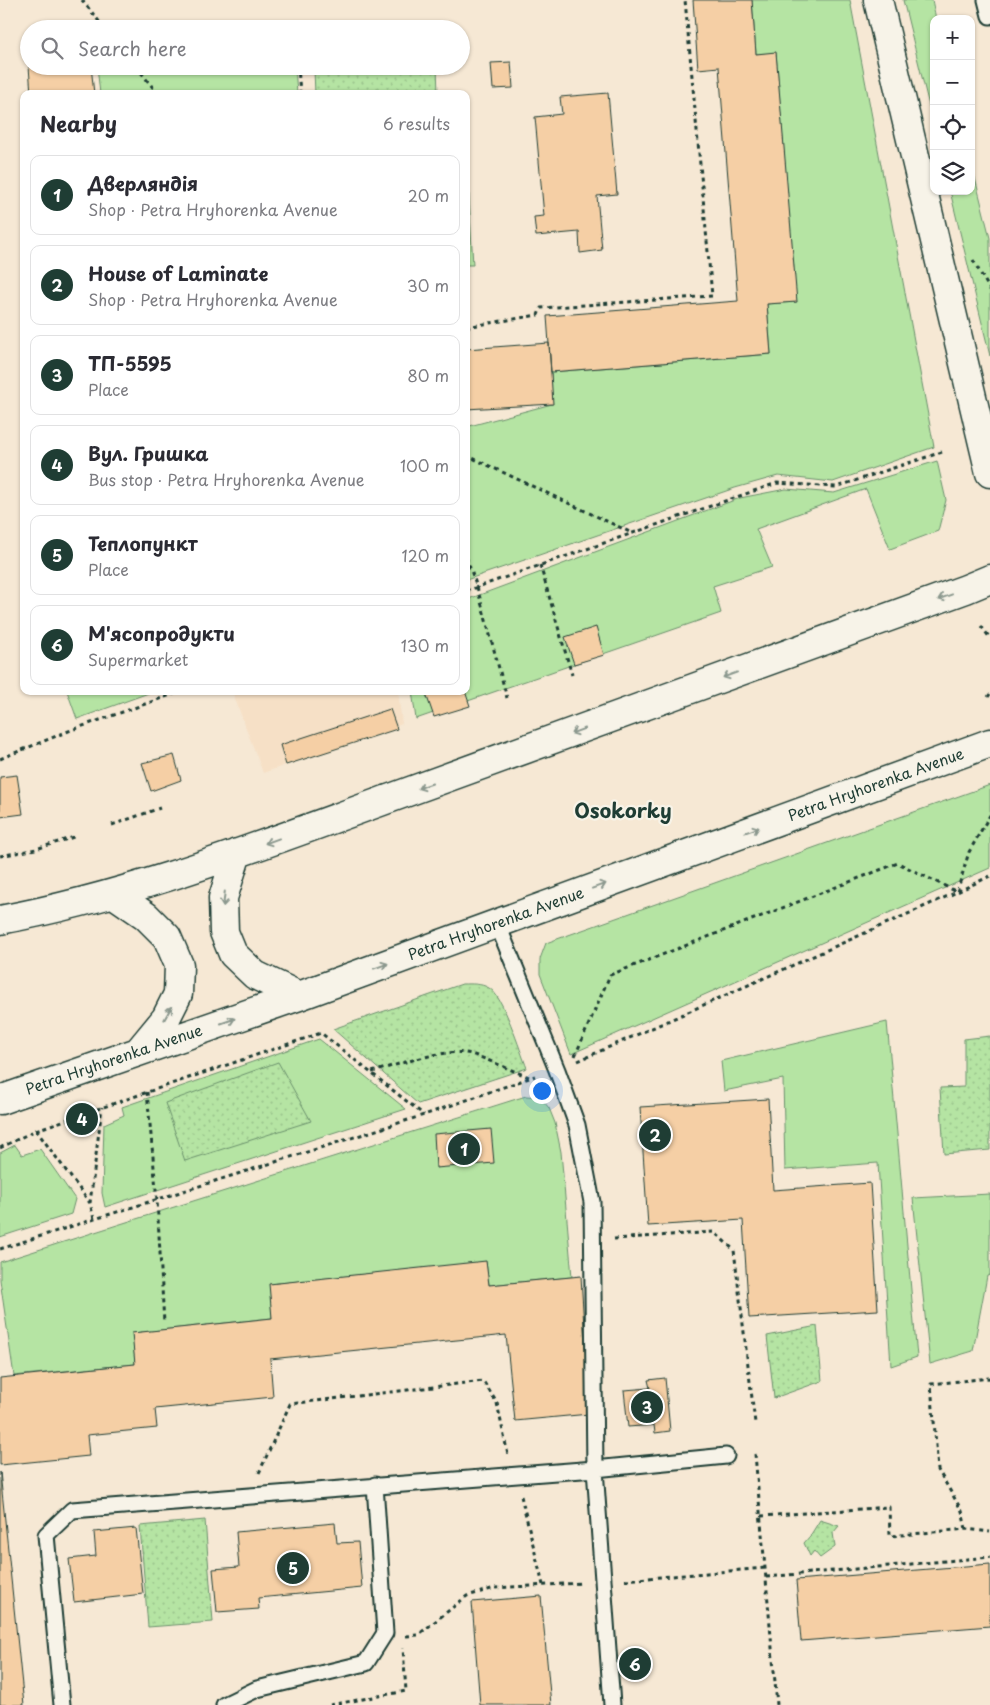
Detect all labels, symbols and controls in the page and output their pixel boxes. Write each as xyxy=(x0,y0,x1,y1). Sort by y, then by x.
map controls xyxy=(930,15,975,195)
button: + xyxy=(930,15,975,60)
search box xyxy=(20,20,470,75)
icon: search xyxy=(38,34,66,62)
text: Search here xyxy=(78,34,187,62)
button: − xyxy=(930,60,975,105)
button: locate xyxy=(930,105,975,150)
text: Nearby xyxy=(40,107,117,139)
text: 6 results xyxy=(383,111,450,135)
button: layers xyxy=(930,150,975,195)
text: Дверляндія xyxy=(88,169,198,197)
text: 1 xyxy=(53,183,61,207)
text: 20 m xyxy=(408,183,449,207)
text: Shop · Petra Hryhorenka Avenue xyxy=(88,197,338,221)
text: House of Laminate xyxy=(88,259,268,287)
text: 2 xyxy=(51,273,63,297)
text: 30 m xyxy=(407,273,449,297)
text: Shop · Petra Hryhorenka Avenue xyxy=(88,287,338,311)
text: ТП-5595 xyxy=(88,349,172,377)
text: 3 xyxy=(52,363,62,387)
text: 80 m xyxy=(407,363,449,387)
text: Place xyxy=(88,377,129,401)
text: Вул. Гришка xyxy=(88,439,209,467)
text: 4 xyxy=(52,453,62,477)
text: 100 m xyxy=(400,453,449,477)
text: Bus stop · Petra Hryhorenka Avenue xyxy=(88,467,365,491)
text: Теплопункт xyxy=(88,529,198,557)
text: 5 xyxy=(52,543,62,567)
text: 120 m xyxy=(402,543,449,567)
text: Place xyxy=(88,557,129,581)
one-way arrow xyxy=(938,593,953,602)
text: М'ясопродукти xyxy=(88,619,235,647)
text: 6 xyxy=(51,633,63,657)
text: 130 m xyxy=(401,633,449,657)
text: Supermarket xyxy=(88,647,188,671)
one-way arrow xyxy=(723,671,738,680)
one-way arrow xyxy=(570,727,586,736)
street label: Petra Hryhorenka Avenue xyxy=(784,741,967,826)
one-way arrow xyxy=(417,782,433,791)
district label: Osokorky xyxy=(574,795,672,825)
one-way arrow xyxy=(744,825,759,834)
one-way arrow xyxy=(264,836,280,846)
street label: Petra Hryhorenka Avenue xyxy=(404,880,587,965)
one-way arrow xyxy=(591,881,606,890)
one-way arrow xyxy=(219,891,229,907)
one-way arrow xyxy=(373,961,388,970)
one-way arrow xyxy=(163,1006,173,1020)
one-way arrow xyxy=(220,1016,235,1025)
street label: Petra Hryhorenka Avenue xyxy=(22,1017,205,1100)
your location xyxy=(529,1078,555,1104)
pin: 4 xyxy=(66,1100,98,1138)
pin: 2 xyxy=(639,1116,671,1154)
pin: 1 xyxy=(448,1130,480,1168)
pin: 3 xyxy=(631,1388,663,1426)
pin: 5 xyxy=(277,1549,309,1587)
pin: 6 xyxy=(619,1645,651,1683)

